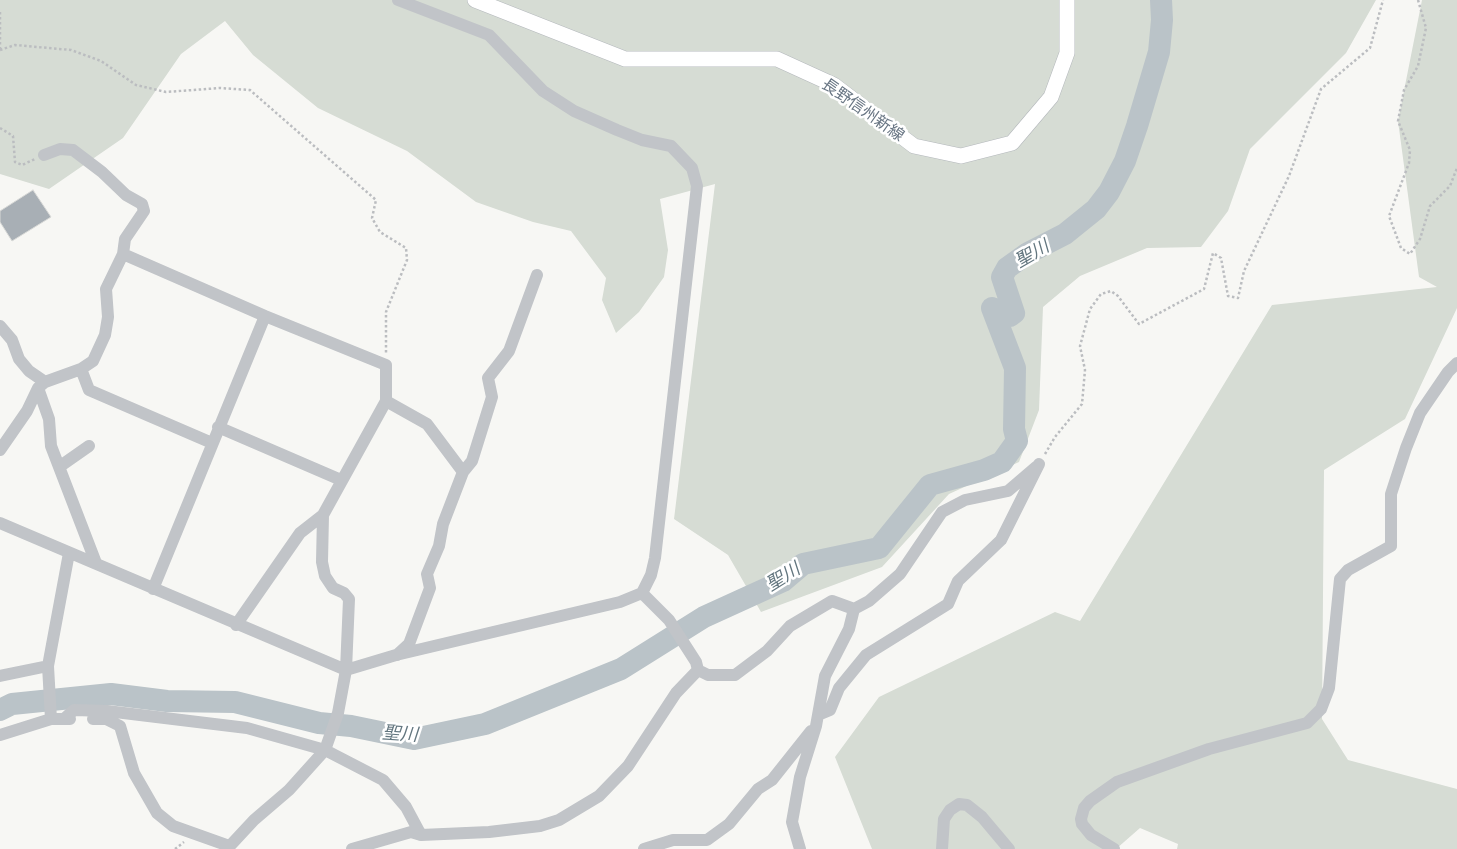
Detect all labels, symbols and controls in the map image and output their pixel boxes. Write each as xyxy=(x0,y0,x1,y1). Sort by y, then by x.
street label: 長野信州新線 xyxy=(818,75,908,145)
water label: 聖川 xyxy=(1011,236,1053,272)
water label: 聖川 xyxy=(762,558,804,596)
water label: 聖川 xyxy=(381,722,419,746)

